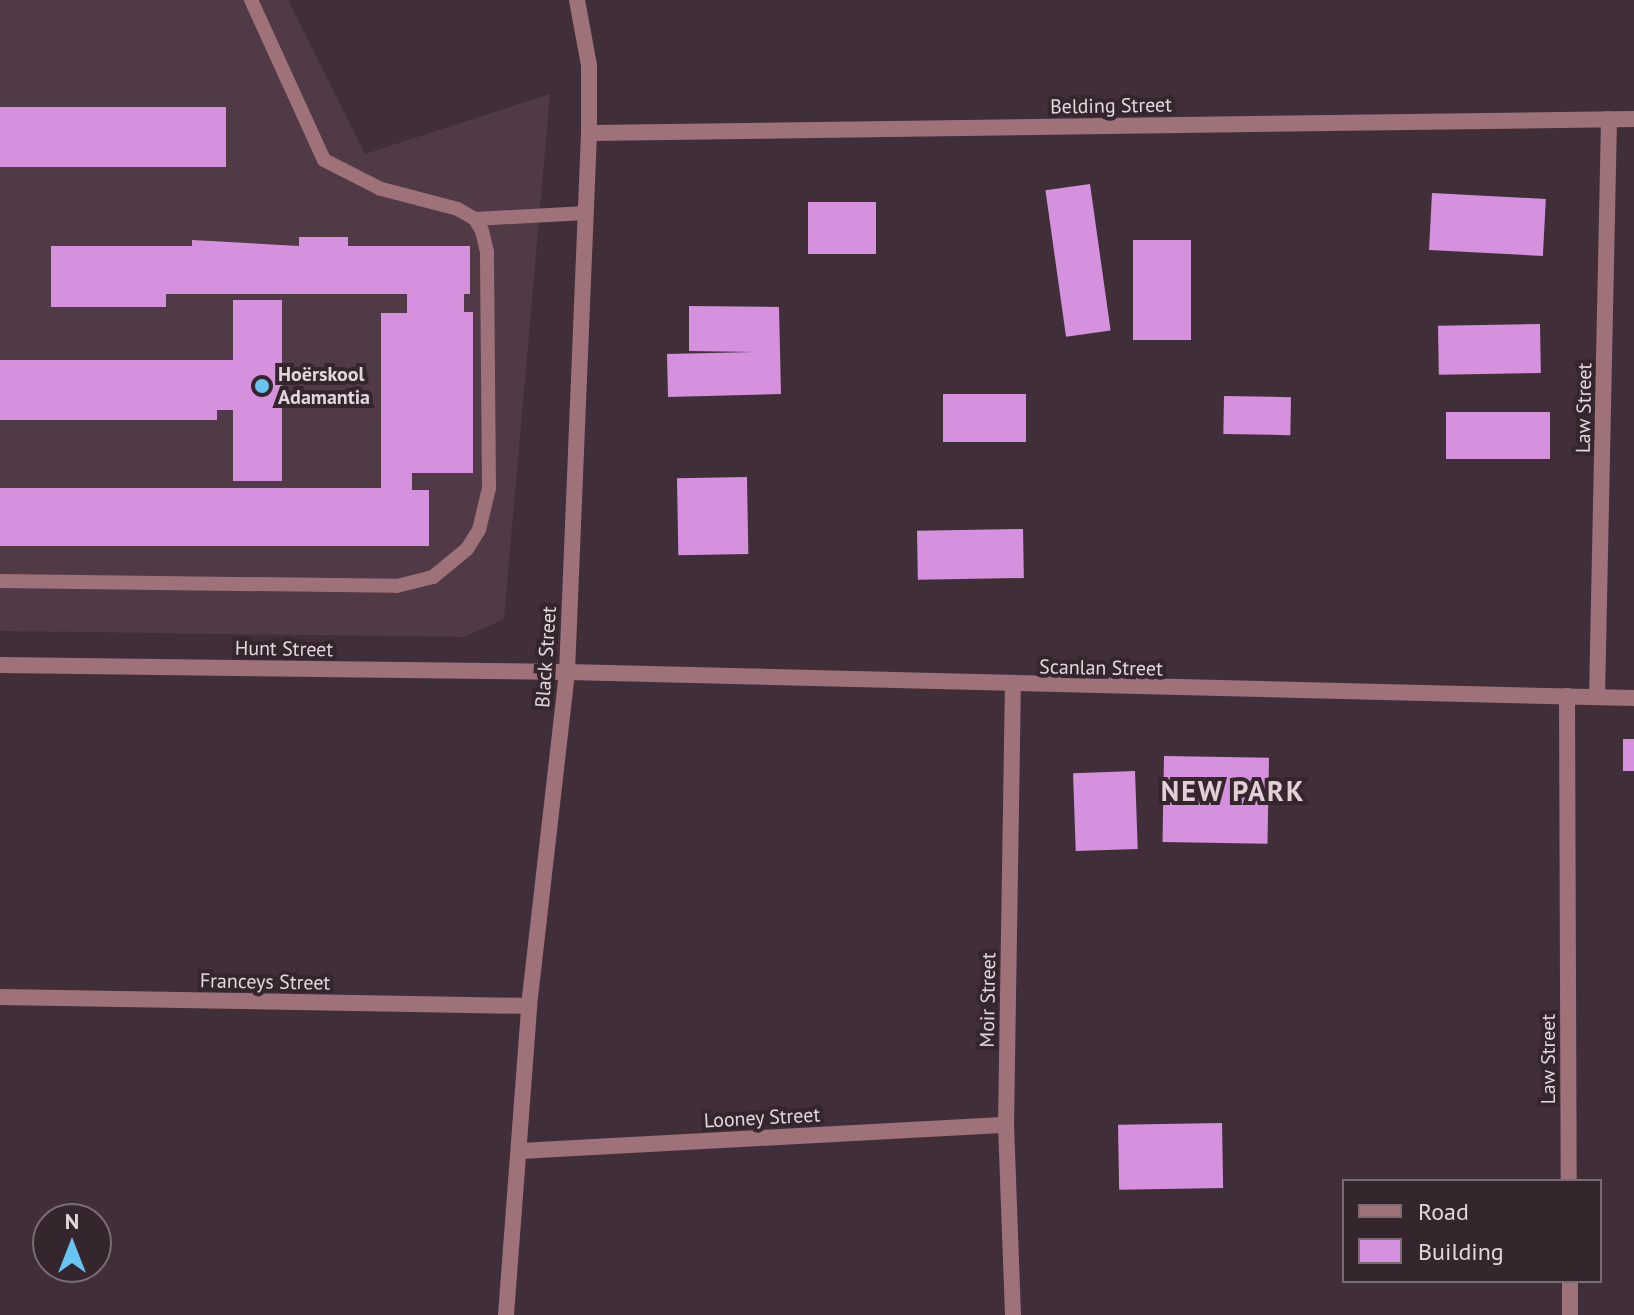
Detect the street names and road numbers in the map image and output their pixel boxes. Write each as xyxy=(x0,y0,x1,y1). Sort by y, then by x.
street label: Belding Street xyxy=(1050,93,1172,119)
street label: Law Street xyxy=(1571,362,1597,454)
street label: Black Street xyxy=(530,605,562,709)
street label: Hunt Street xyxy=(235,636,333,662)
street label: Scanlan Street xyxy=(1039,655,1163,681)
street label: Moir Street xyxy=(975,952,1001,1048)
street label: Franceys Street xyxy=(200,969,330,995)
street label: Law Street xyxy=(1536,1014,1560,1104)
street label: Looney Street xyxy=(703,1103,821,1133)

